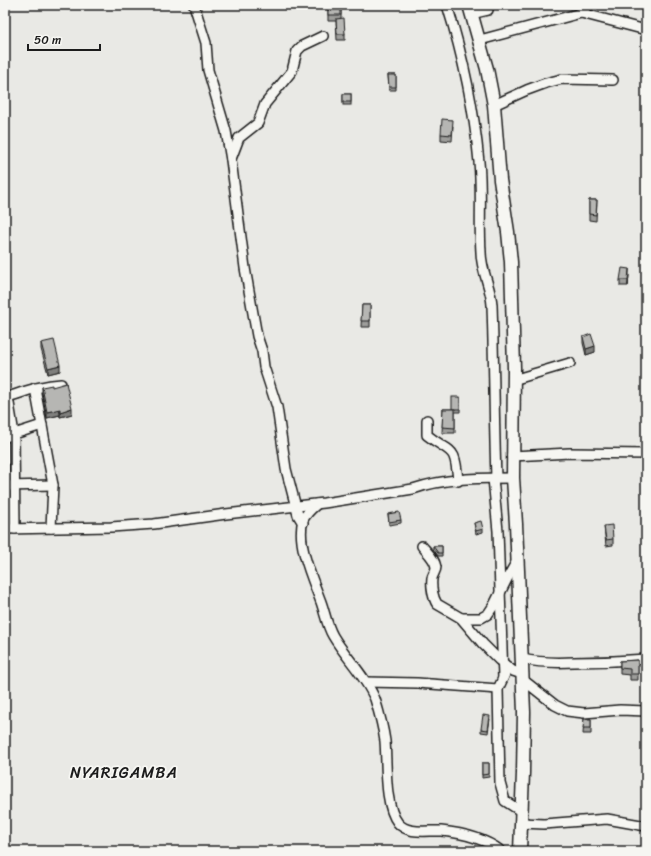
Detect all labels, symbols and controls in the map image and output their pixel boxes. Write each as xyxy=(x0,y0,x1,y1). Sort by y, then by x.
scale bar xyxy=(28,26,100,52)
text: 50 m xyxy=(34,29,61,51)
district label: NYARIGAMBA xyxy=(70,758,178,787)

